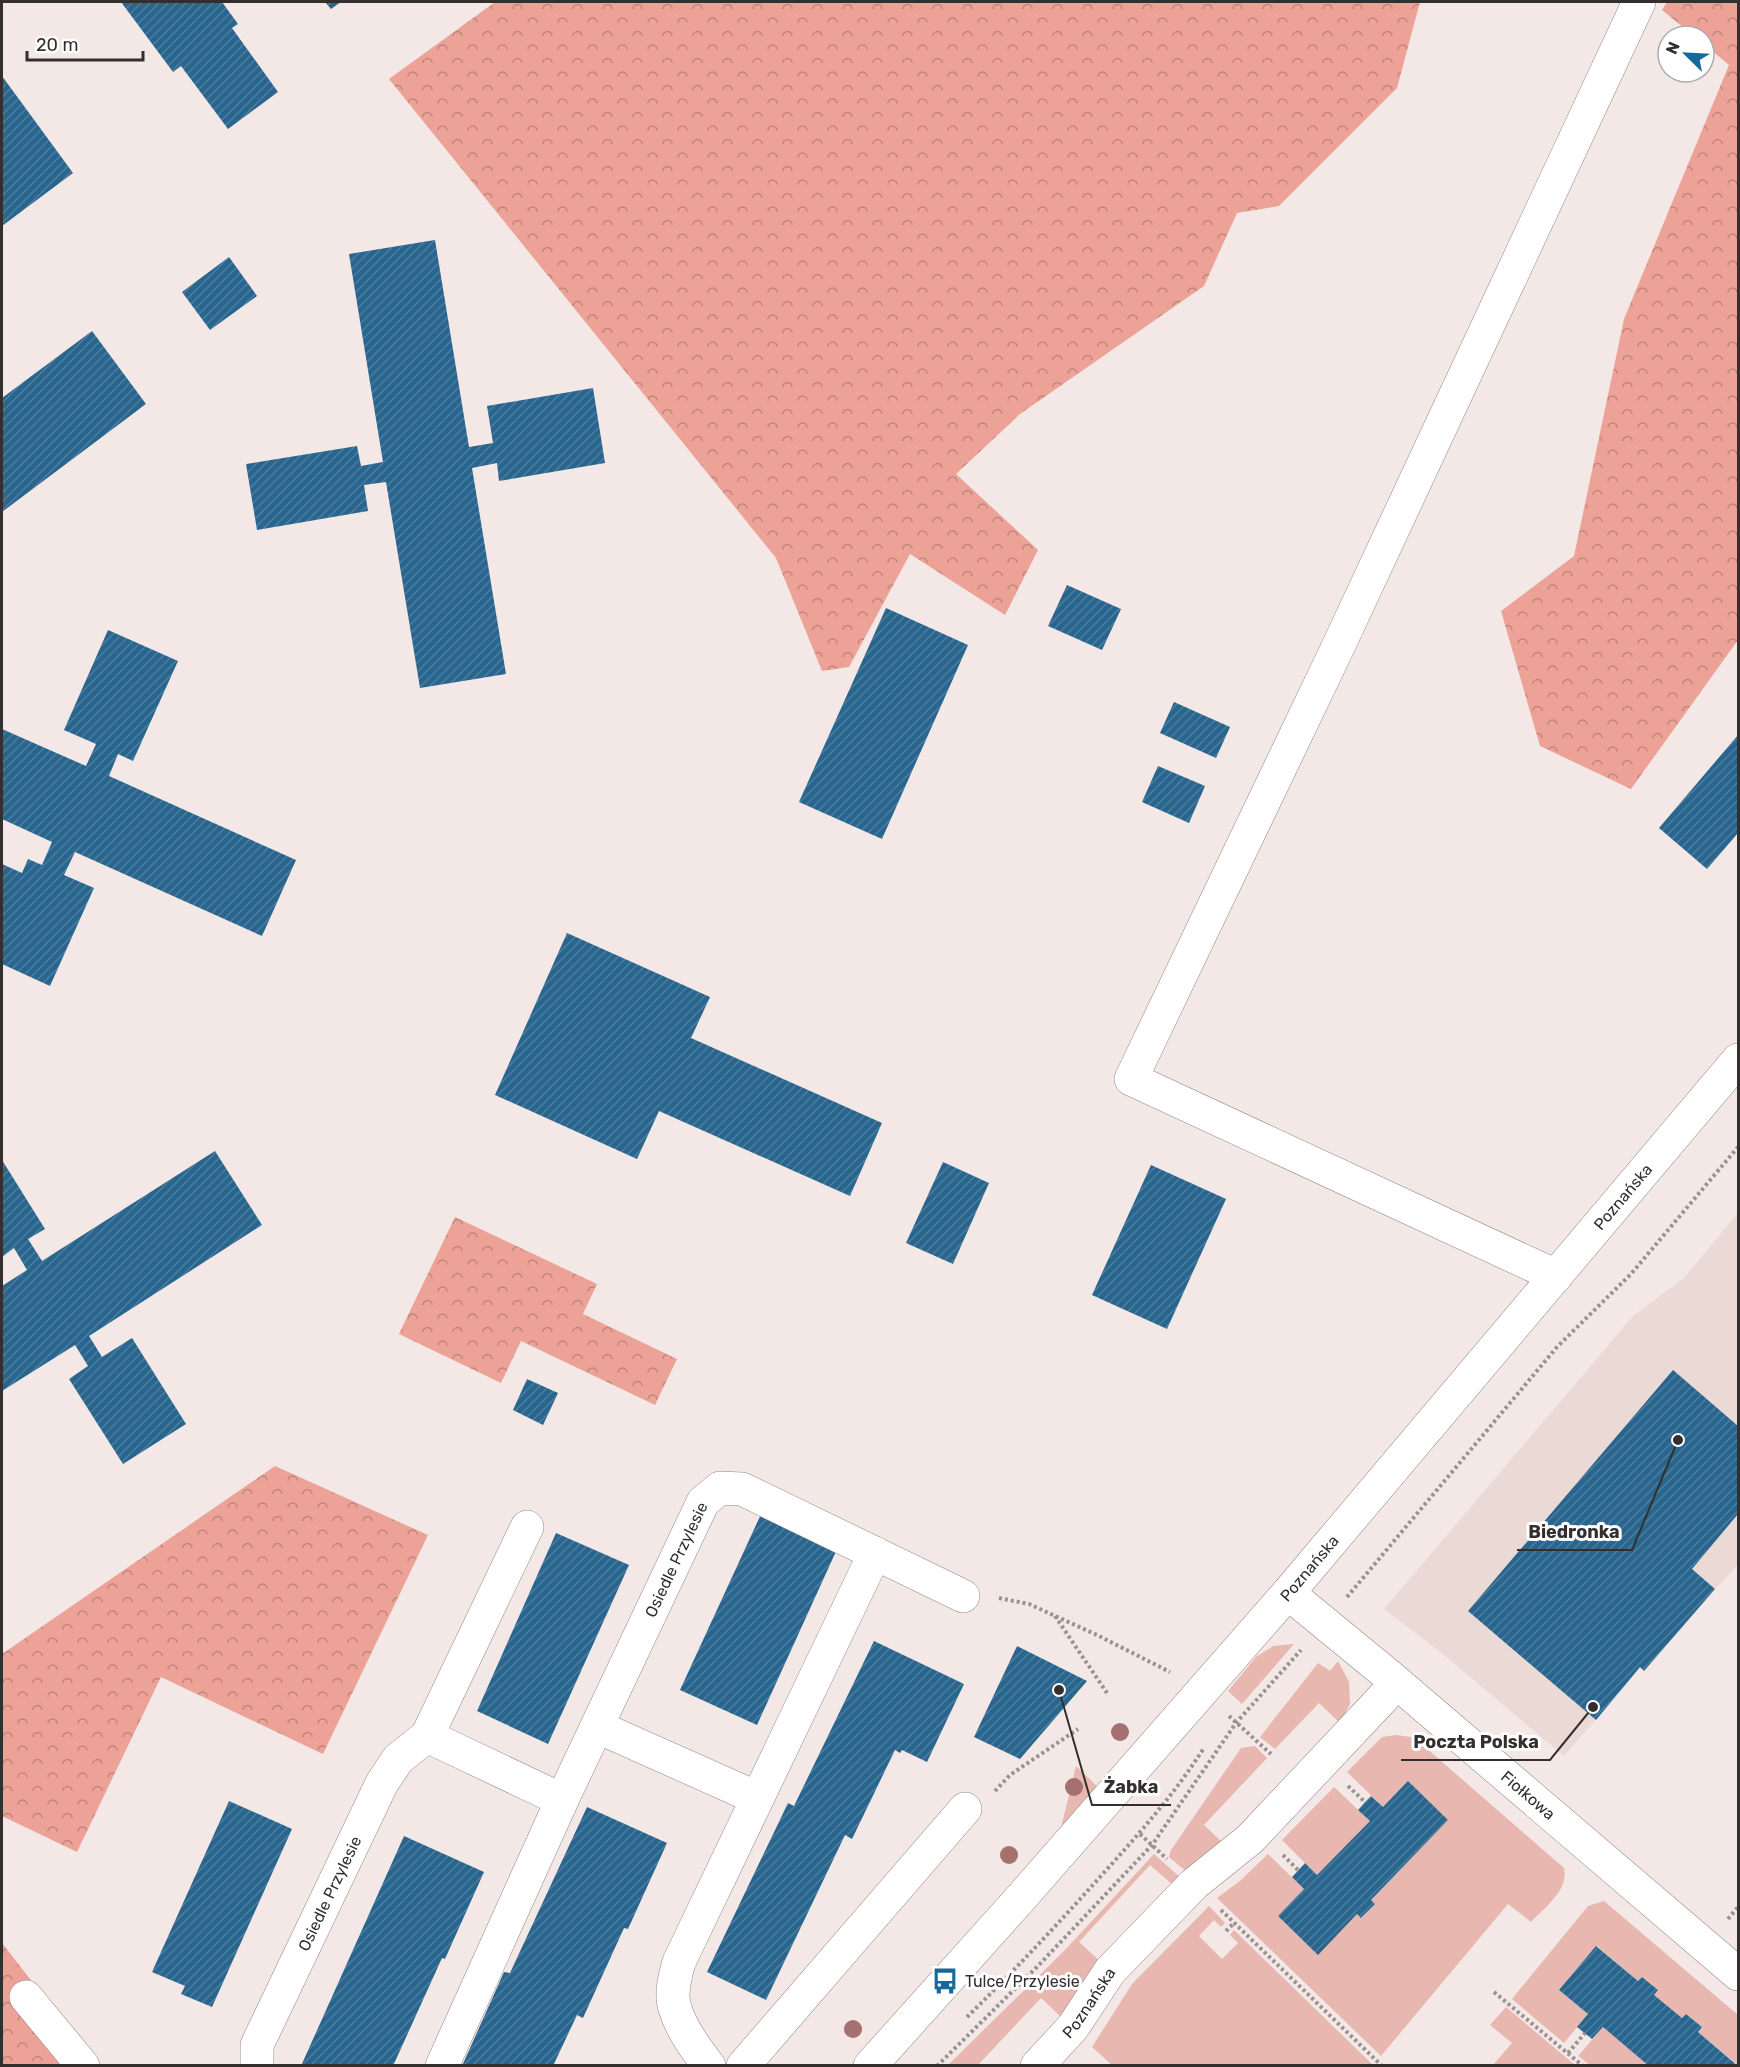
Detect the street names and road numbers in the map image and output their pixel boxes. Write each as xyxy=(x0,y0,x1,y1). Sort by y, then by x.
street label: Poznańska xyxy=(1589,1160,1656,1234)
street label: Osiedle Przylesie xyxy=(640,1499,711,1620)
street label: Poznańska xyxy=(1276,1531,1342,1605)
street label: Fiołkowa xyxy=(1497,1767,1559,1823)
street label: Osiedle Przylesie xyxy=(294,1833,365,1954)
street label: Poznańska xyxy=(1058,1964,1119,2042)

